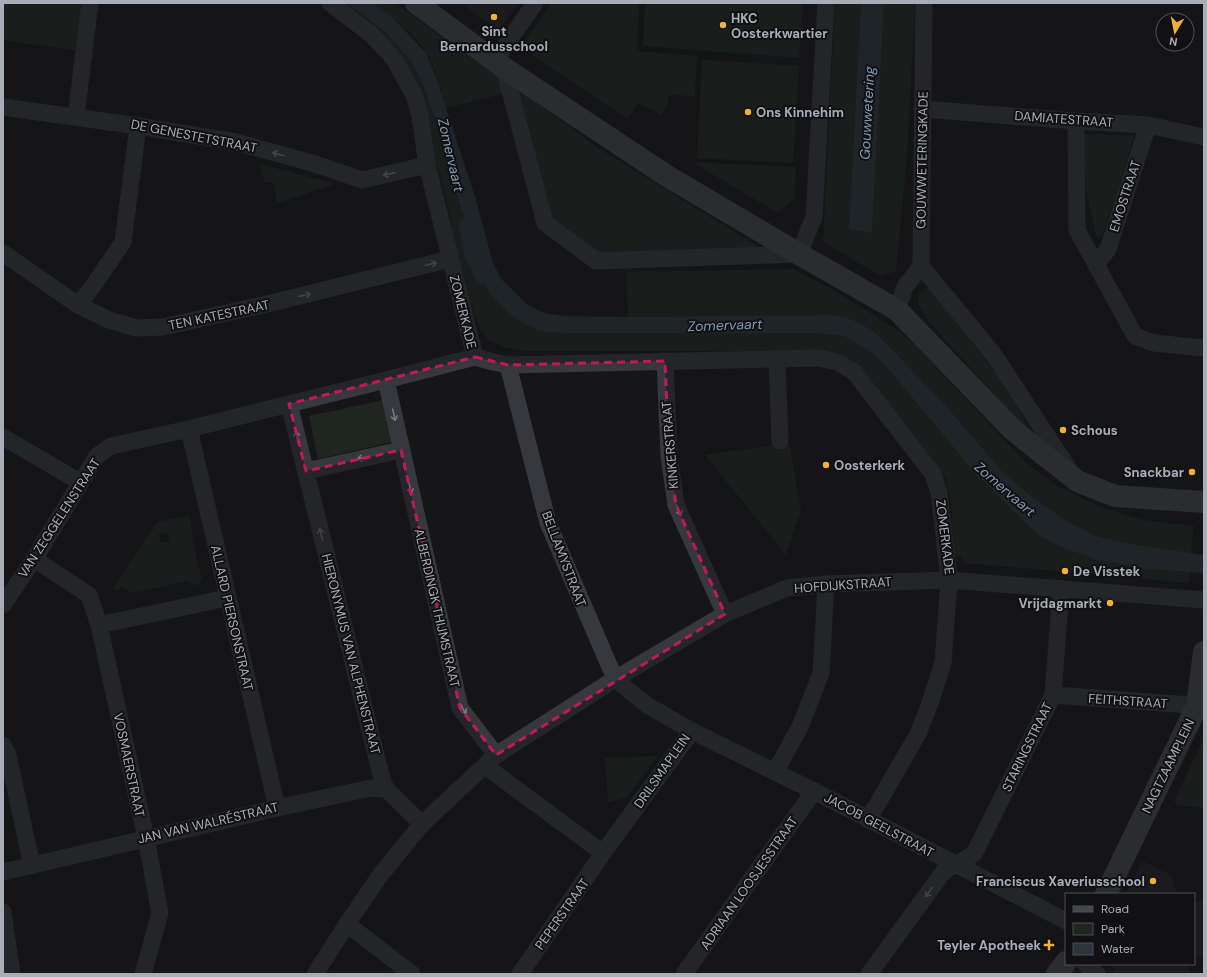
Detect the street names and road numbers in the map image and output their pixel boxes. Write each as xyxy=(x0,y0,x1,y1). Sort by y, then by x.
street label: GOUWWETERINGKADE xyxy=(912,91,932,229)
street label: DAMIATESTRAAT xyxy=(1014,107,1114,131)
street label: DE GENESTETSTRAAT xyxy=(129,115,259,157)
street label: EMOSTRAAT xyxy=(1105,158,1145,234)
street label: ZOMERKADE xyxy=(446,273,480,351)
street label: TEN KATESTRAAT xyxy=(167,296,271,334)
street label: KINKERSTRAAT xyxy=(658,400,682,490)
street label: VAN ZEGGELENSTRAAT xyxy=(14,455,104,581)
street label: ZOMERKADE xyxy=(932,499,958,575)
street label: BELLAMYSTRAAT xyxy=(538,509,590,609)
street label: ALBERDINGK THIJMSTRAAT xyxy=(410,527,464,689)
street label: ALLARD PIERSONSTRAAT xyxy=(207,543,257,693)
street label: HIERONYMUS VAN ALPHENSTRAAT xyxy=(318,552,384,756)
street label: HOFDIJKSTRAAT xyxy=(794,573,892,597)
street label: FEITHSTRAAT xyxy=(1088,690,1168,712)
street label: STARINGSTRAAT xyxy=(998,699,1056,795)
street label: VOSMAERSTRAAT xyxy=(110,711,148,819)
street label: NAGTZAAMPLEIN xyxy=(1138,716,1198,816)
street label: DRILSMAPLEIN xyxy=(630,730,694,812)
street label: JACOB GEELSTRAAT xyxy=(821,789,937,861)
street label: JAN VAN WALRÉSTRAAT xyxy=(136,798,280,847)
street label: ADRIAAN LOOSJESSTRAAT xyxy=(696,813,802,953)
street label: PEPERSTRAAT xyxy=(531,875,593,953)

